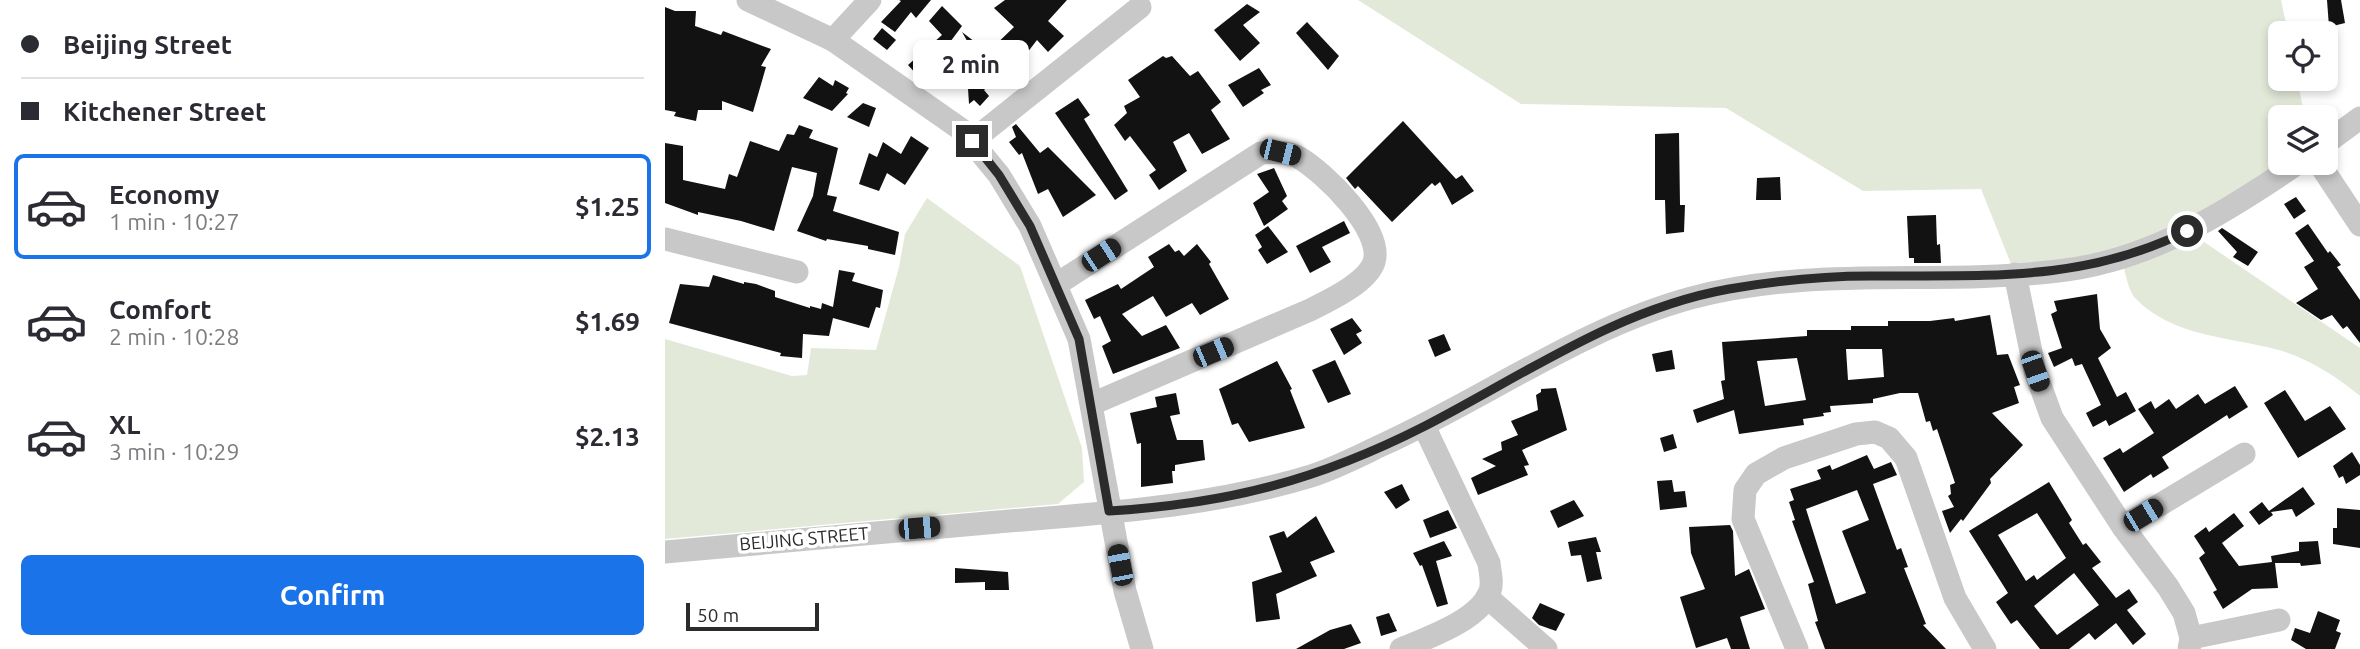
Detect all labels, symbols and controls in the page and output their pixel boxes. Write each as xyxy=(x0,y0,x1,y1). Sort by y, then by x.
map controls xyxy=(2268,21,2338,175)
button: locate xyxy=(2268,21,2338,91)
text: Beijing Street xyxy=(63,30,232,59)
callout: 2 min xyxy=(914,40,1030,88)
text: 2 min xyxy=(942,52,1000,77)
text: Kitchener Street xyxy=(63,97,266,126)
button: layers xyxy=(2268,105,2338,175)
route end xyxy=(956,125,988,157)
car xyxy=(1258,137,1303,167)
icon: car xyxy=(25,175,88,238)
text: Economy xyxy=(109,180,219,209)
text: $1.25 xyxy=(575,192,640,221)
text: 1 min · 10:27 xyxy=(109,209,240,234)
route start xyxy=(2171,215,2203,247)
car xyxy=(1078,235,1125,275)
icon: car xyxy=(25,290,88,353)
text: Comfort xyxy=(109,295,212,324)
text: $1.69 xyxy=(575,307,640,336)
text: 2 min · 10:28 xyxy=(109,324,240,349)
car xyxy=(1190,334,1237,370)
car xyxy=(2019,348,2052,394)
icon: car xyxy=(25,405,88,468)
text: XL xyxy=(109,410,140,439)
text: $2.13 xyxy=(575,422,640,451)
text: 3 min · 10:29 xyxy=(109,439,240,464)
car xyxy=(2120,495,2167,535)
car xyxy=(898,516,941,540)
street label: BEIJING STREET xyxy=(739,522,869,554)
car xyxy=(1106,542,1135,588)
button: Confirm xyxy=(21,555,644,635)
scale bar xyxy=(686,600,819,632)
text: 50 m xyxy=(697,604,739,626)

